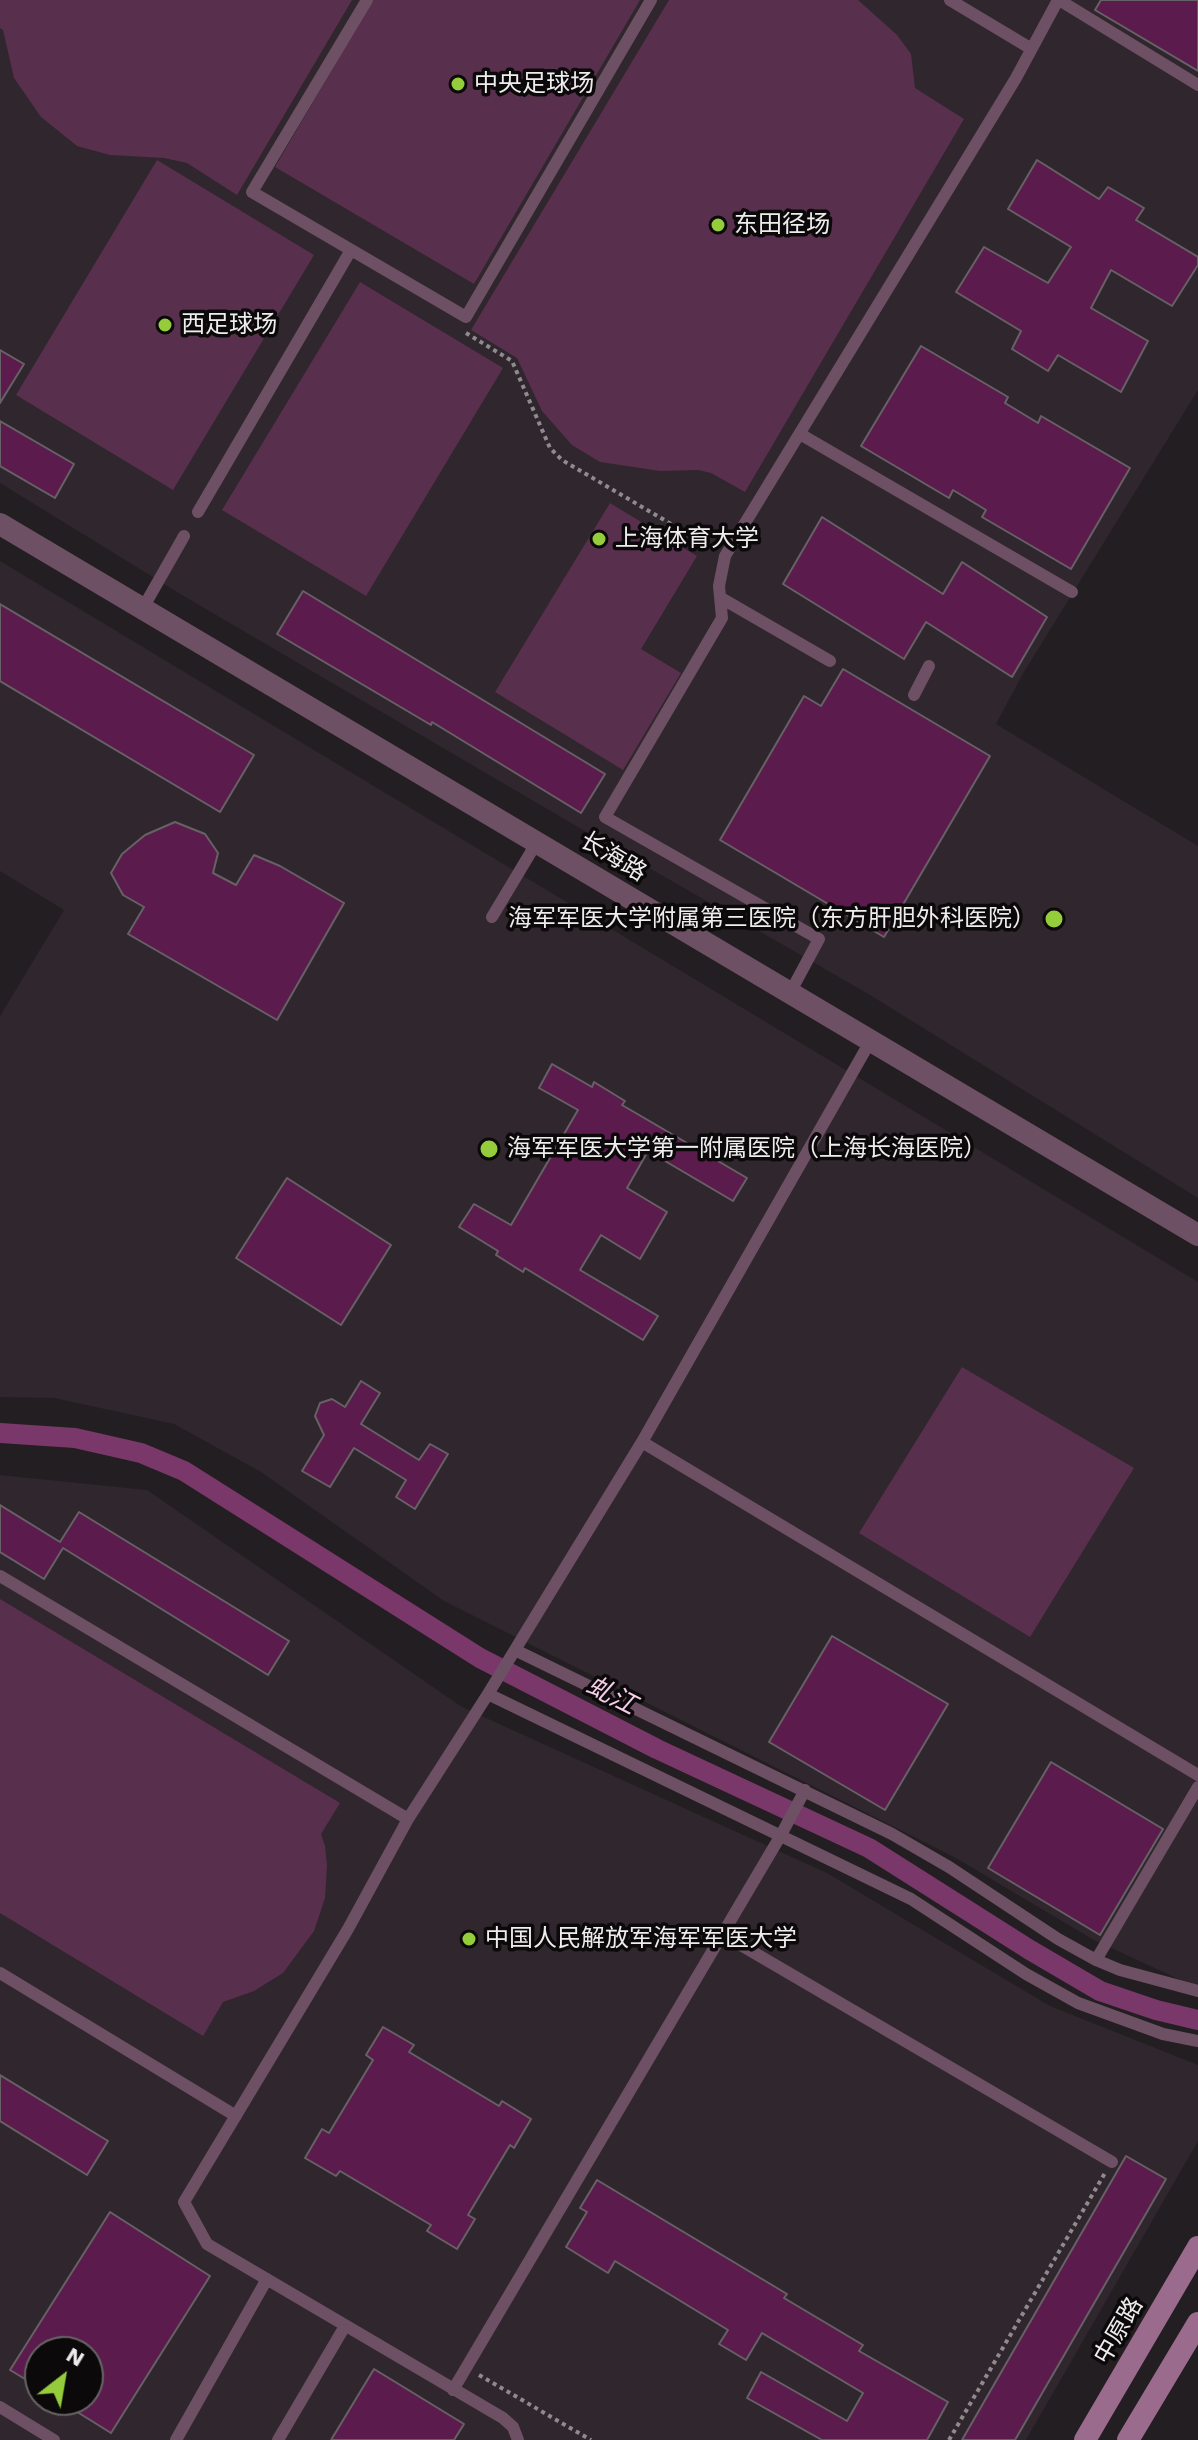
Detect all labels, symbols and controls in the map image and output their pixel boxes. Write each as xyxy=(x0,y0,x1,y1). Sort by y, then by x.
place label: 中央足球场 xyxy=(474,70,594,98)
marker: 中央足球场 xyxy=(449,75,467,93)
place label: 东田径场 xyxy=(734,211,830,239)
marker: 东田径场 xyxy=(709,216,727,234)
place label: 西足球场 xyxy=(181,311,277,339)
marker: 西足球场 xyxy=(156,316,174,334)
place label: 上海体育大学 xyxy=(615,525,759,553)
marker: 上海体育大学 xyxy=(590,530,608,548)
street label: 长海路 xyxy=(575,826,651,888)
place label: 海军军医大学附属第三医院（东方肝胆外科医院） xyxy=(508,905,1036,933)
marker: 海军军医大学附属第三医院（东方肝胆外科医院） xyxy=(1043,908,1065,930)
place label: 海军军医大学第一附属医院（上海长海医院） xyxy=(507,1135,987,1163)
marker: 海军军医大学第一附属医院（上海长海医院） xyxy=(478,1138,500,1160)
water label: 虬江 xyxy=(581,1670,641,1722)
place label: 中国人民解放军海军军医大学 xyxy=(485,1925,797,1953)
marker: 中国人民解放军海军军医大学 xyxy=(460,1930,478,1948)
street label: 中原路 xyxy=(1089,2293,1149,2369)
north arrow xyxy=(24,2336,104,2416)
text: N xyxy=(62,2342,89,2372)

